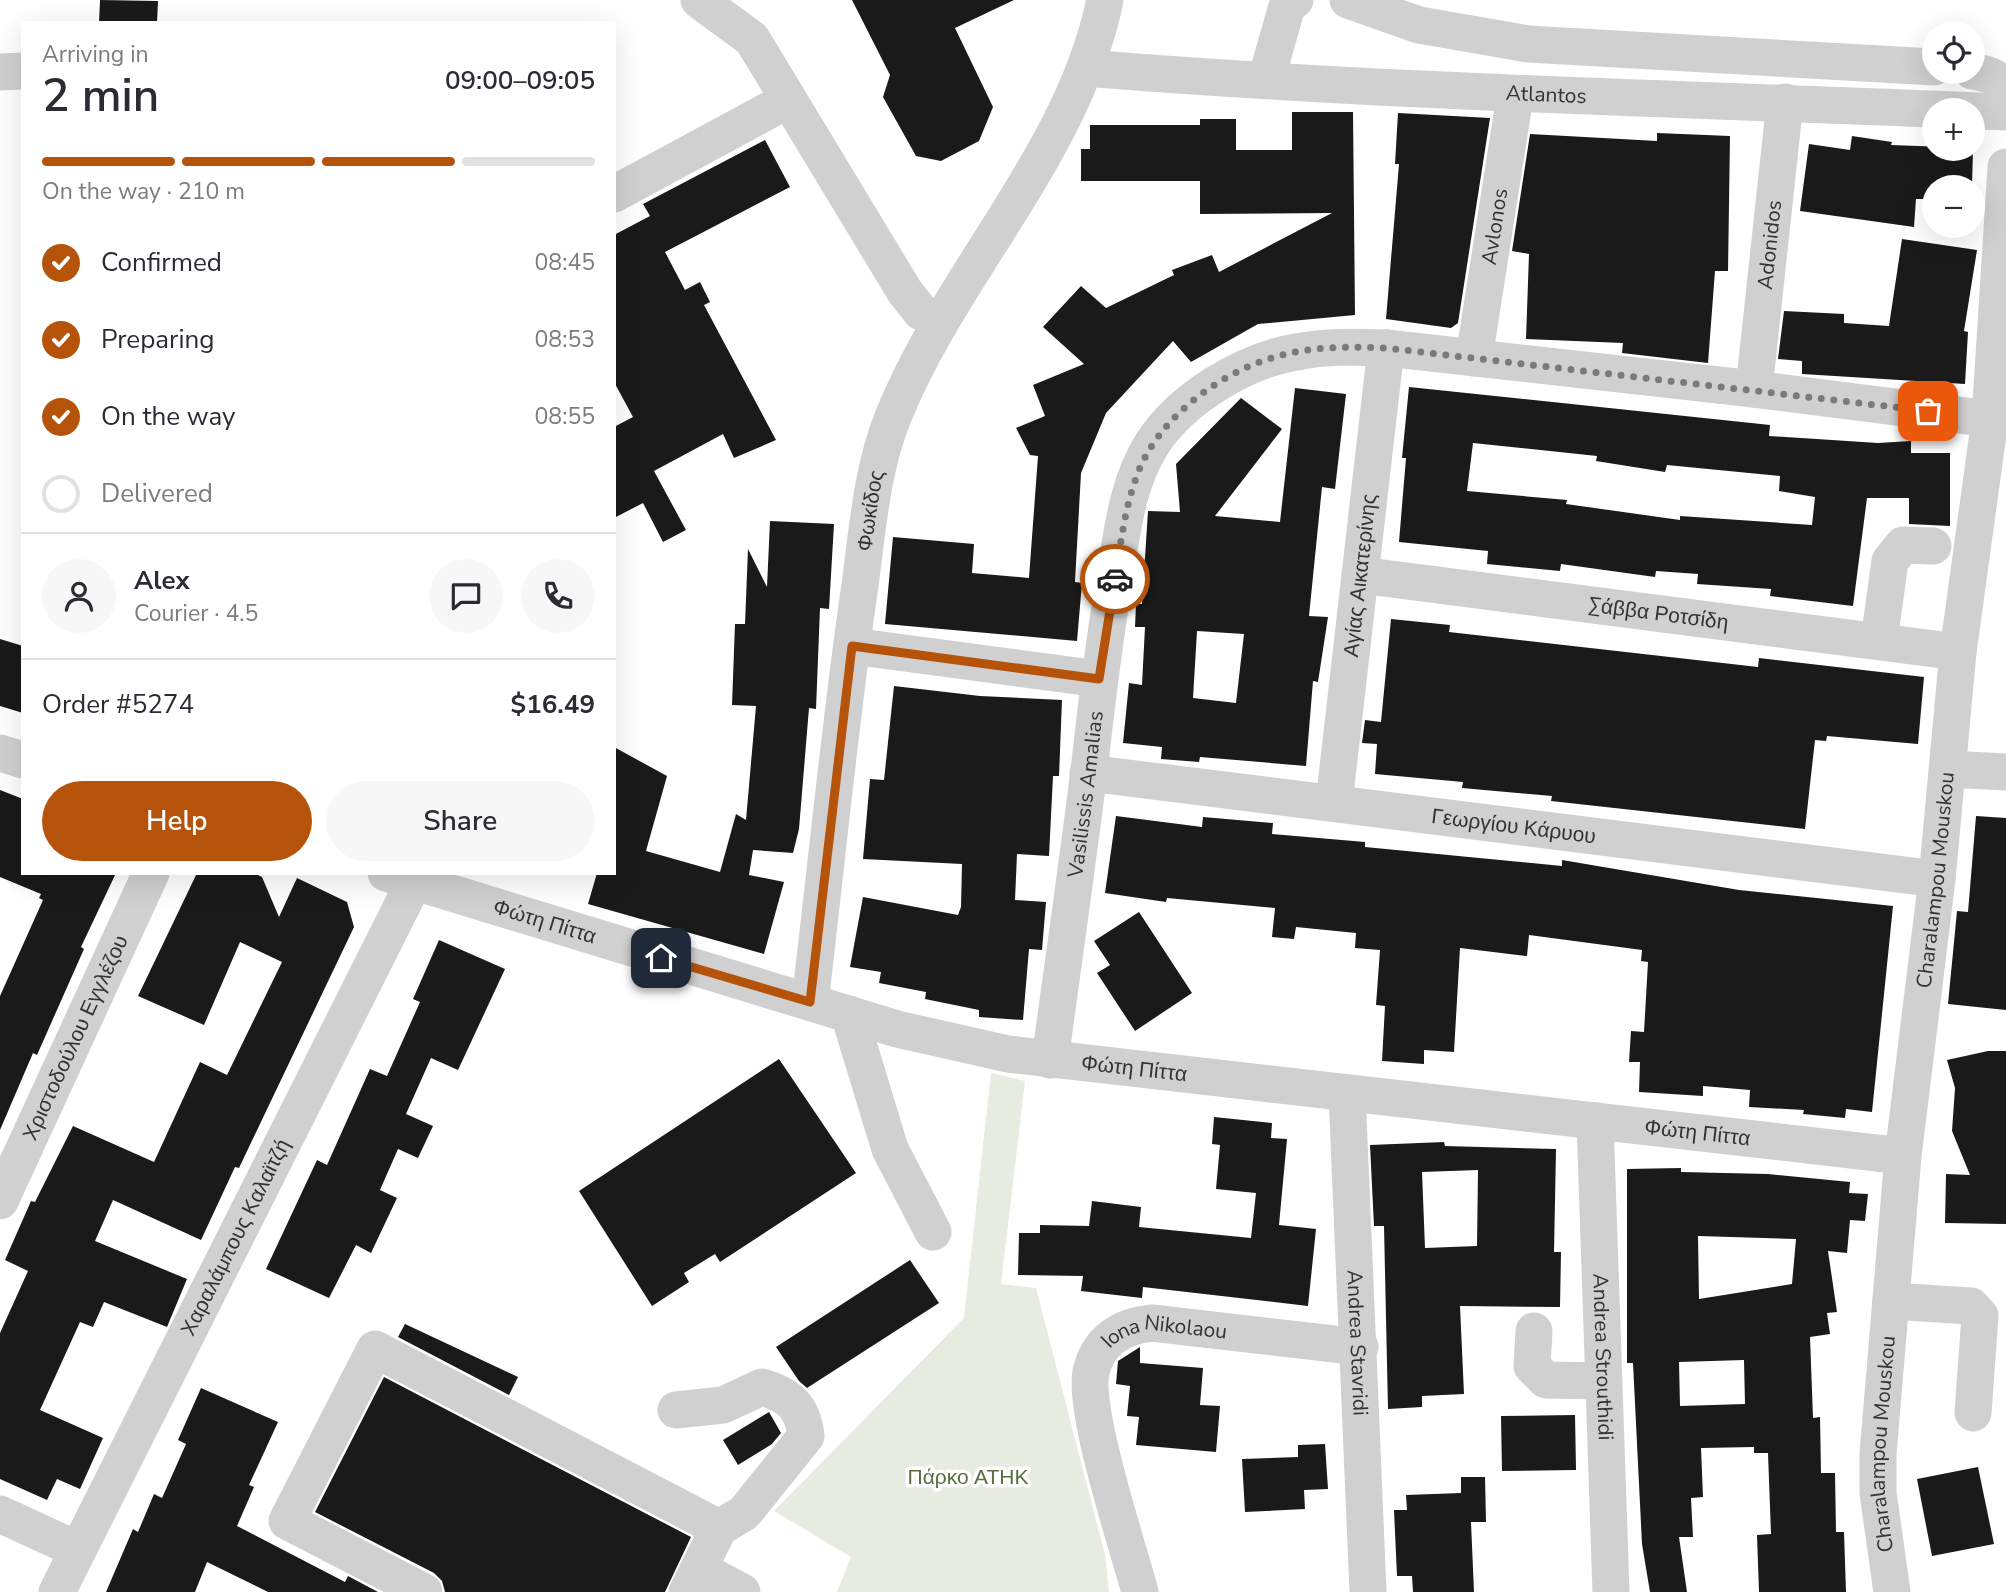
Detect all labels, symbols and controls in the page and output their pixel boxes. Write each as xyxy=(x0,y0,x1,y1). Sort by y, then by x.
map controls xyxy=(1922,21,1985,238)
button: locate xyxy=(1922,21,1985,84)
text: Arriving in xyxy=(42,39,149,70)
text: 09:00–09:05 xyxy=(445,63,595,98)
text: 2 min xyxy=(42,64,159,127)
street label: Atlantos xyxy=(1505,79,1587,110)
button: + xyxy=(1922,98,1985,161)
button: − xyxy=(1922,175,1985,238)
text: On the way · 210 m xyxy=(42,176,245,207)
street label: Avlonos xyxy=(1475,186,1514,267)
street label: Adonidos xyxy=(1751,199,1788,291)
icon: check xyxy=(42,244,80,282)
text: Confirmed xyxy=(101,245,222,280)
text: 08:45 xyxy=(535,247,595,278)
icon: check xyxy=(42,321,80,359)
text: Preparing xyxy=(101,322,214,357)
text: 08:53 xyxy=(535,324,595,355)
pin xyxy=(1898,381,1958,441)
icon: bag xyxy=(1909,392,1947,430)
icon: check xyxy=(42,398,80,436)
text: On the way xyxy=(101,399,235,434)
text: 08:55 xyxy=(535,401,595,432)
street label: Φωκίδος xyxy=(850,467,891,553)
text: Delivered xyxy=(101,476,213,511)
street label: Αγίας Αικατερίνης xyxy=(1337,492,1383,659)
courier xyxy=(1080,544,1150,614)
button: person xyxy=(42,559,116,633)
button: chat xyxy=(429,559,503,633)
button: phone xyxy=(521,559,595,633)
icon: car xyxy=(1096,560,1134,598)
text: Alex xyxy=(134,563,190,598)
street label: Σάββα Ροτσίδη xyxy=(1587,591,1730,636)
text: Courier · 4.5 xyxy=(134,598,258,629)
text: Order #5274 xyxy=(42,687,194,722)
text: $16.49 xyxy=(511,687,595,722)
street label: Vasilissis Amalias xyxy=(1061,709,1110,880)
street label: Charalampou Mouskou xyxy=(1910,771,1961,990)
button: Help xyxy=(42,781,312,861)
button: Share xyxy=(326,781,595,861)
street label: Γεωργίου Κάρυου xyxy=(1430,802,1598,850)
street label: Φώτη Πίττα xyxy=(490,893,600,950)
pin xyxy=(631,928,691,988)
street label: Χριστοδούλου Εγγλέζου xyxy=(16,930,135,1145)
icon: home xyxy=(642,939,680,977)
street label: Φώτη Πίττα xyxy=(1080,1048,1189,1088)
street label: Φώτη Πίττα xyxy=(1643,1113,1752,1153)
street label: Χαραλάμπους Καλαϊτζή xyxy=(174,1134,297,1340)
street label: Andrea Stavridi xyxy=(1340,1269,1375,1416)
street label: Andrea Strouthidi xyxy=(1586,1273,1620,1441)
street label: Iona Nikolaou xyxy=(1095,1308,1229,1354)
street label: Charalampou Mouskou xyxy=(1864,1334,1902,1554)
park label: Πάρκο ΑΤΗΚ xyxy=(907,1463,1029,1491)

